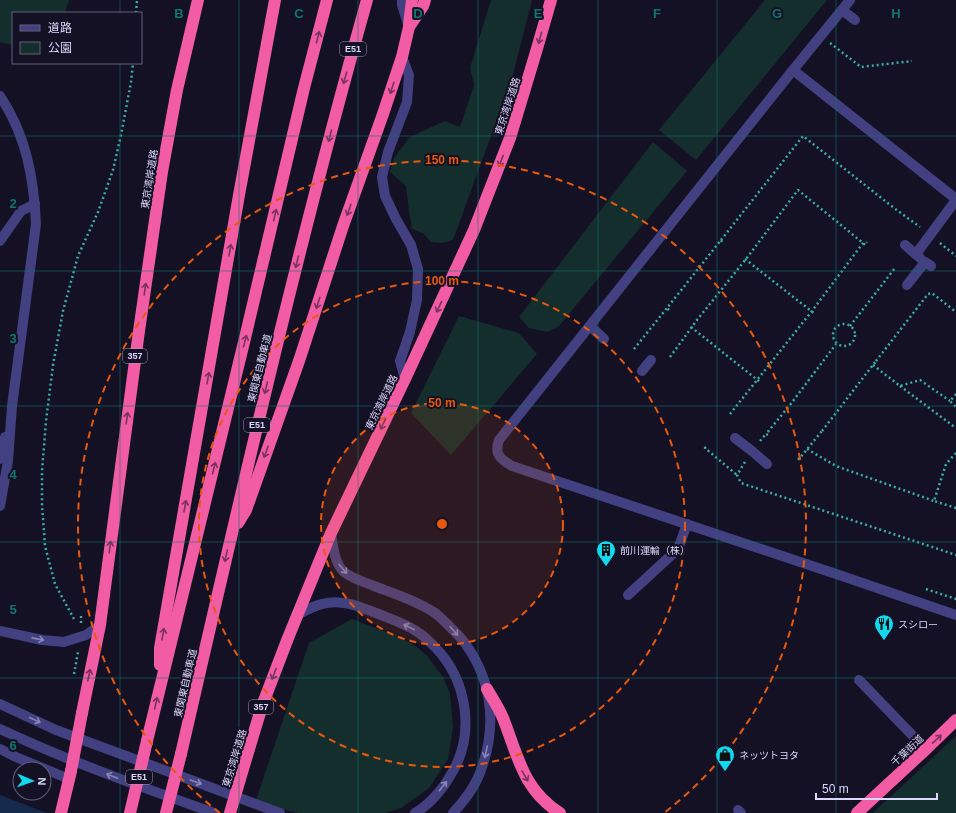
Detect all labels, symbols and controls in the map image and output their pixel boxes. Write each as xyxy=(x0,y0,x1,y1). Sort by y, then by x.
text: B xyxy=(174,6,184,21)
text: C xyxy=(294,6,304,21)
text: D xyxy=(413,6,423,21)
text: E xyxy=(534,6,543,21)
text: F xyxy=(653,6,661,21)
text: G xyxy=(772,6,782,21)
text: H xyxy=(891,6,901,21)
legend xyxy=(12,12,142,64)
text: 道路 xyxy=(48,21,72,35)
one-way arrow xyxy=(314,30,322,43)
one-way arrow xyxy=(536,31,544,44)
text: 公園 xyxy=(48,41,72,55)
road number: E51 xyxy=(340,42,366,56)
one-way arrow xyxy=(341,71,348,84)
street label: 東京湾岸道路 xyxy=(493,76,522,136)
one-way arrow xyxy=(387,81,395,93)
one-way arrow xyxy=(325,129,333,142)
street label: 東京湾岸道路 xyxy=(139,149,160,210)
text: 150 m xyxy=(425,153,459,167)
one-way arrow xyxy=(496,155,504,167)
text: 2 xyxy=(9,196,17,211)
one-way arrow xyxy=(345,204,352,217)
one-way arrow xyxy=(271,209,279,222)
one-way arrow xyxy=(226,243,234,256)
one-way arrow xyxy=(293,255,301,268)
text: 100 m xyxy=(425,274,459,288)
one-way arrow xyxy=(141,283,149,296)
one-way arrow xyxy=(314,296,321,309)
one-way arrow xyxy=(435,300,442,312)
text: 3 xyxy=(9,331,17,346)
street label: 東関東自動車道 xyxy=(246,333,273,403)
one-way arrow xyxy=(241,335,249,348)
road number: 357 xyxy=(123,349,147,363)
one-way arrow xyxy=(204,371,212,384)
street label: 東京湾岸道路 xyxy=(363,373,400,432)
one-way arrow xyxy=(262,381,269,394)
text: 50 m xyxy=(428,396,456,410)
one-way arrow xyxy=(123,412,131,425)
road number: E51 xyxy=(244,418,270,432)
one-way arrow xyxy=(379,418,386,430)
one-way arrow xyxy=(262,446,269,459)
one-way arrow xyxy=(210,462,218,475)
text: 4 xyxy=(9,467,17,482)
one-way arrow xyxy=(181,500,189,513)
centre of rings xyxy=(435,517,449,531)
building icon: 前川運輸（株） xyxy=(595,539,617,567)
one-way arrow xyxy=(106,541,114,554)
place label: 前川運輸（株） xyxy=(620,545,690,556)
one-way arrow xyxy=(222,549,230,562)
one-way arrow xyxy=(338,563,347,574)
text: 5 xyxy=(9,602,17,617)
restaurant icon: スシロー xyxy=(873,613,895,641)
place label: スシロー xyxy=(898,619,938,630)
one-way arrow xyxy=(403,623,415,631)
one-way arrow xyxy=(450,626,459,637)
one-way arrow xyxy=(159,628,167,641)
one-way arrow xyxy=(31,636,44,644)
street label: 東関東自動車道 xyxy=(172,648,199,718)
one-way arrow xyxy=(269,668,277,680)
one-way arrow xyxy=(86,669,94,682)
one-way arrow xyxy=(153,697,161,710)
road number: 357 xyxy=(249,700,273,714)
one-way arrow xyxy=(29,717,41,725)
street label: 東京湾岸道路 xyxy=(220,728,249,788)
street label: 千葉街道 xyxy=(889,733,926,768)
one-way arrow xyxy=(932,734,942,744)
text: 6 xyxy=(9,738,17,753)
shop icon: ネッツトヨタ xyxy=(714,744,736,772)
one-way arrow xyxy=(482,745,490,758)
place label: ネッツトヨタ xyxy=(739,750,799,761)
north arrow xyxy=(12,761,52,801)
one-way arrow xyxy=(522,769,530,781)
road number: E51 xyxy=(126,770,152,784)
one-way arrow xyxy=(106,772,118,780)
scale bar xyxy=(816,775,937,801)
text: N xyxy=(36,777,48,786)
one-way arrow xyxy=(189,779,201,787)
one-way arrow xyxy=(439,781,447,792)
text: 50 m xyxy=(822,782,849,796)

